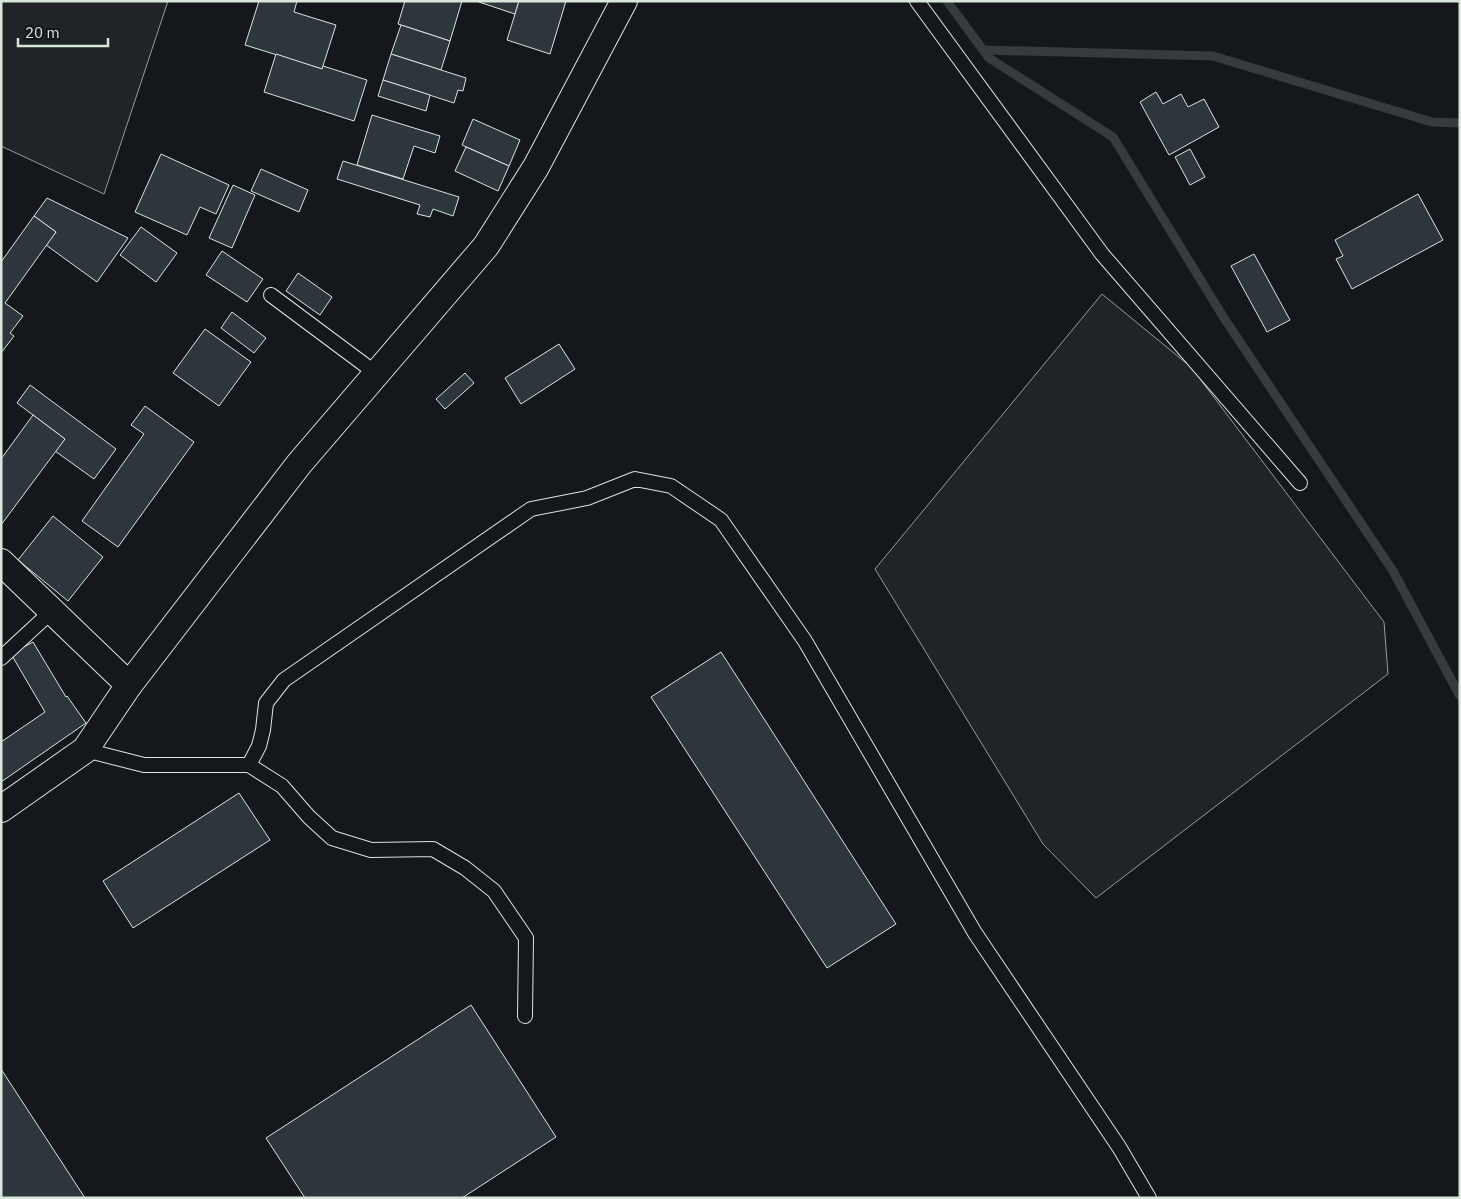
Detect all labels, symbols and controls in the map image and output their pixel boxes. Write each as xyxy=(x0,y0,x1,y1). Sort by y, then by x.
scale bar xyxy=(18,15,108,47)
text: 20 m xyxy=(25,23,60,42)

